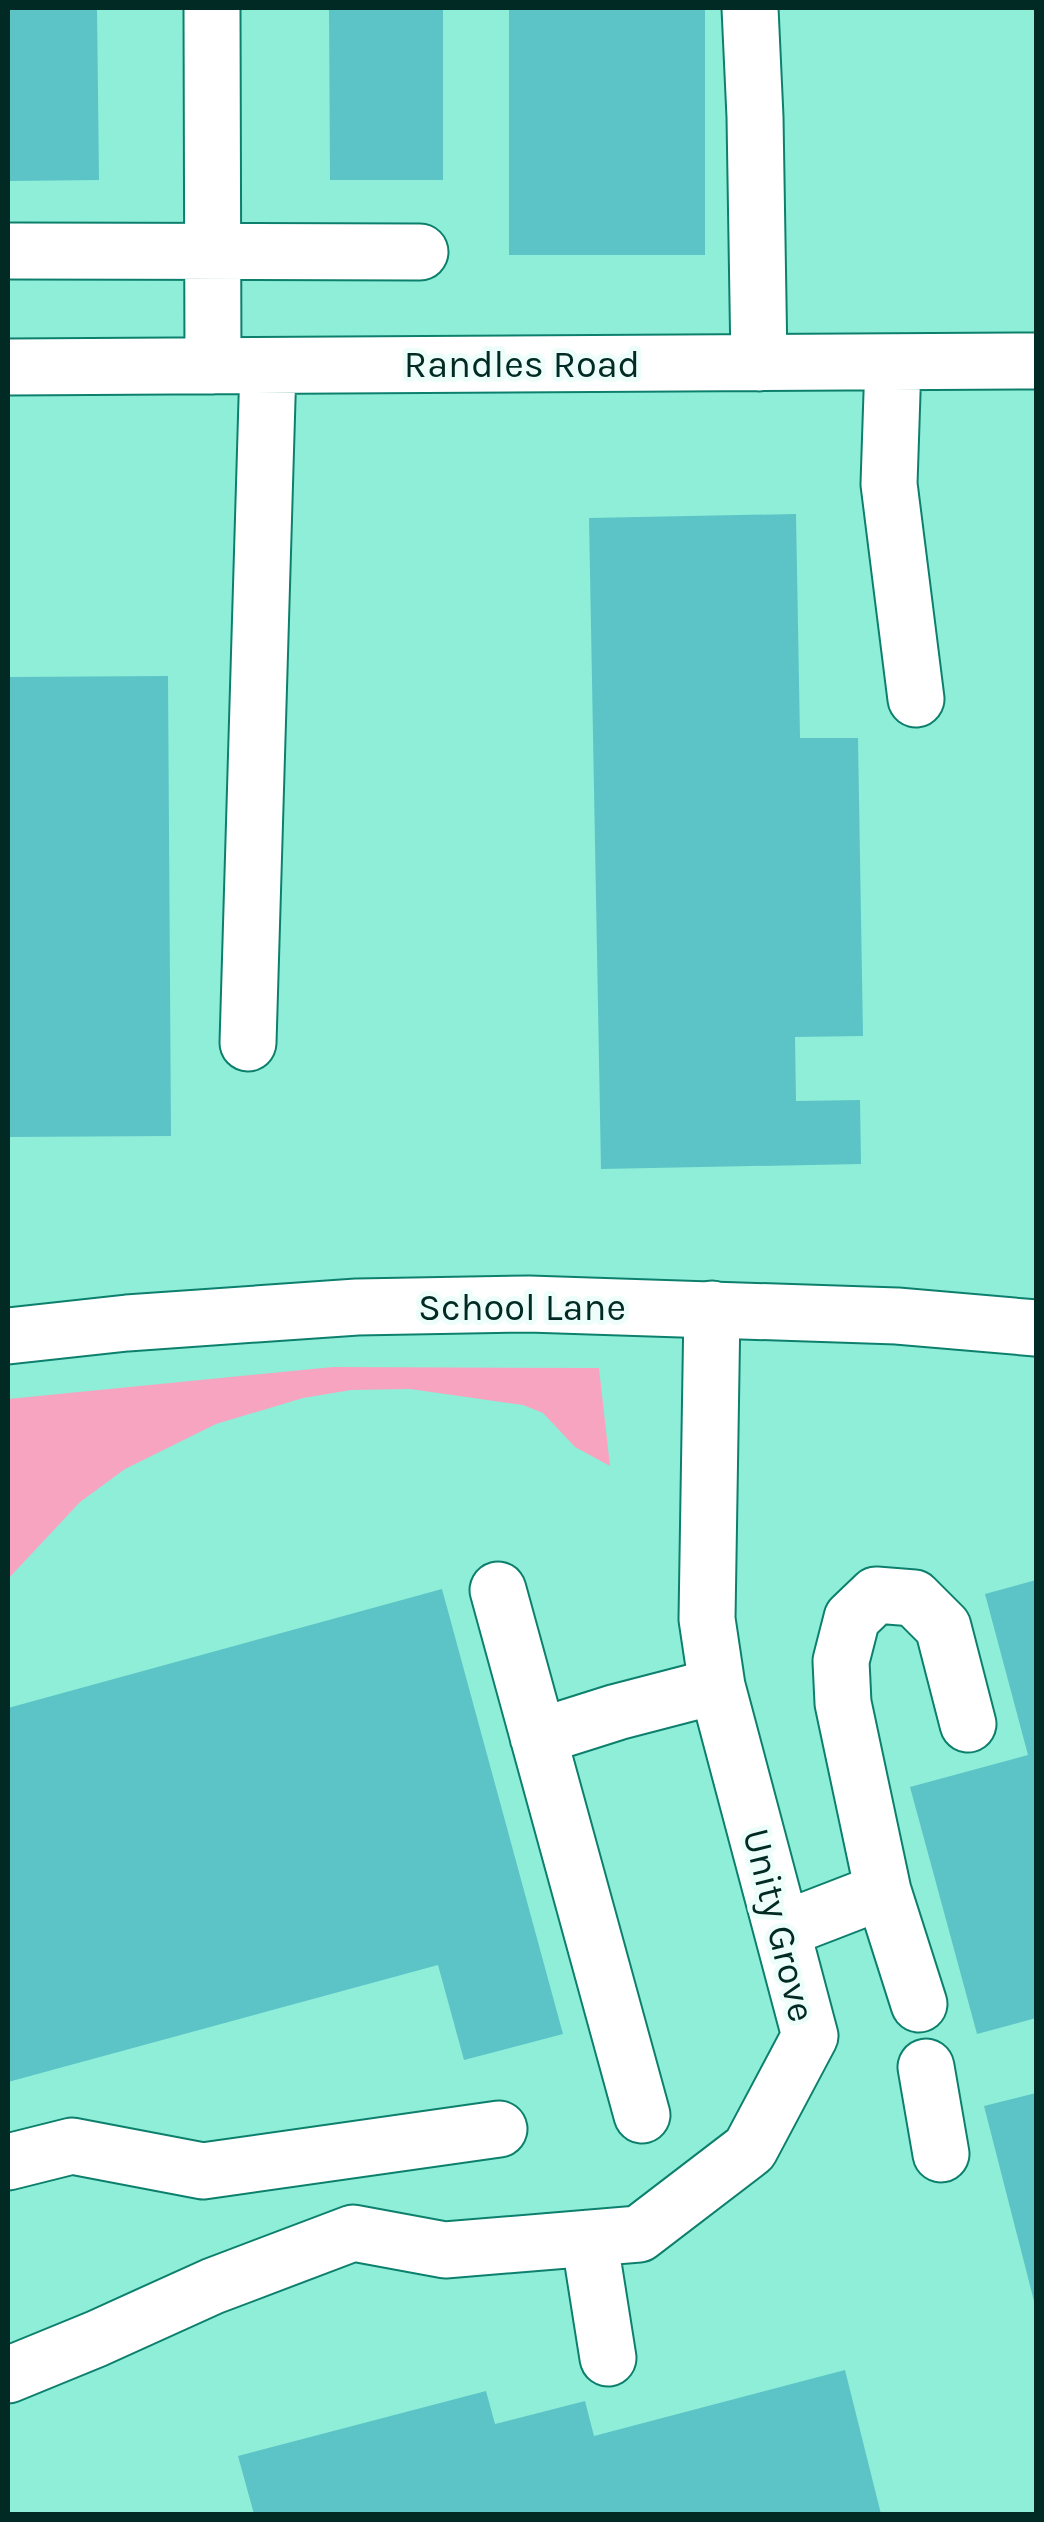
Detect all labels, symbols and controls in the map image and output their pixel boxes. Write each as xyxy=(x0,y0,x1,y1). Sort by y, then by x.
street label: Randles Road xyxy=(404,342,640,387)
street label: School Lane xyxy=(418,1285,626,1330)
street label: Unity Grove xyxy=(733,1824,825,2026)

